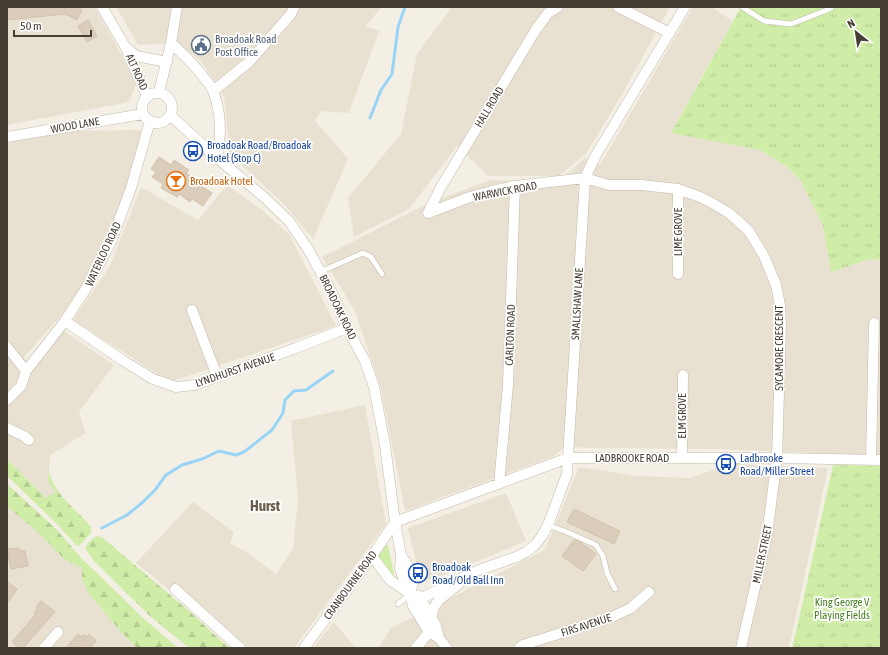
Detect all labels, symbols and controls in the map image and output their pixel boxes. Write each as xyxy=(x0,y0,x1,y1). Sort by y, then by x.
scale bar xyxy=(14,12,91,38)
north arrow xyxy=(836,12,876,52)
text: N xyxy=(845,17,857,30)
text: 50 m xyxy=(20,19,42,33)
place label: Broadoak Road Post Office xyxy=(215,33,277,58)
public building icon: Broadoak Road Post Office xyxy=(190,34,212,56)
street label: ALT ROAD xyxy=(124,52,150,92)
street label: HALL ROAD xyxy=(472,85,506,129)
street label: WOOD LANE xyxy=(50,115,101,135)
place label: Broadoak Road/Broadoak Hotel (Stop C) xyxy=(207,139,312,164)
bus stop icon: Broadoak Road/Broadoak Hotel (Stop C) xyxy=(182,140,204,162)
bar icon: Broadoak Hotel xyxy=(165,170,187,192)
place label: Broadoak Hotel xyxy=(190,175,253,187)
street label: WARWICK ROAD xyxy=(472,179,538,203)
street label: LIME GROVE xyxy=(672,208,684,256)
street label: WATERLOO ROAD xyxy=(83,220,123,288)
street label: SMALLSHAW LANE xyxy=(569,267,585,340)
street label: BROADOAK ROAD xyxy=(317,273,359,341)
street label: CARLTON ROAD xyxy=(503,304,517,366)
street label: SYCAMORE CRESCENT xyxy=(773,305,785,391)
street label: LYNDHURST AVENUE xyxy=(194,351,277,389)
street label: ELM GROVE xyxy=(676,393,688,439)
street label: LADBROOKE ROAD xyxy=(595,452,669,464)
place label: Ladbrooke Road/Miller Street xyxy=(740,452,814,477)
bus stop icon: Ladbrooke Road/Miller Street xyxy=(715,453,737,475)
district label: Hurst xyxy=(250,497,281,514)
street label: MILLER STREET xyxy=(750,523,774,584)
street label: CRANBOURNE ROAD xyxy=(321,548,379,622)
place label: Broadoak Road/Old Ball Inn xyxy=(432,561,504,586)
bus stop icon: Broadoak Road/Old Ball Inn xyxy=(407,562,429,584)
park label: King George V Playing Fields xyxy=(814,596,870,621)
street label: FIRS AVENUE xyxy=(560,611,613,639)

